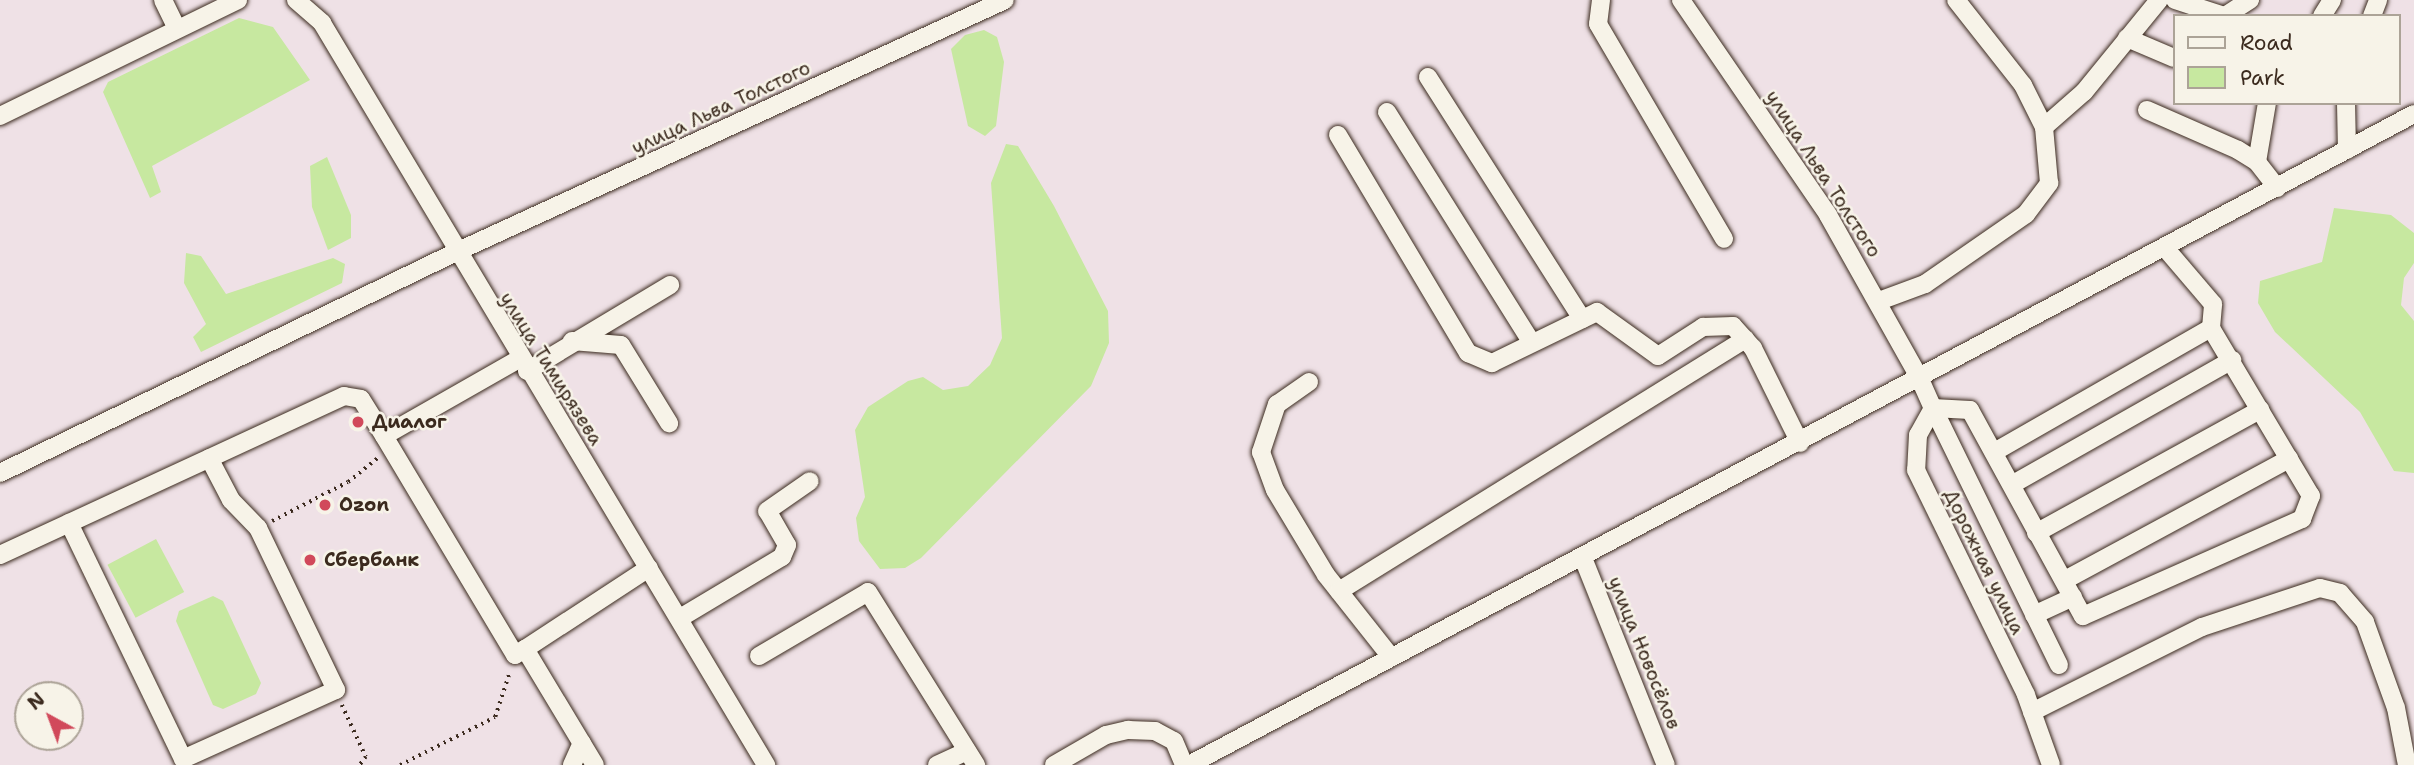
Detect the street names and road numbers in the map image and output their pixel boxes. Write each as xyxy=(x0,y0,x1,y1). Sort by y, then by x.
street label: улица Льва Толстого xyxy=(628,57,814,159)
street label: улица Льва Толстого xyxy=(1760,86,1886,262)
street label: улица Тимирязева xyxy=(495,288,607,450)
street label: Дорожная улица xyxy=(1939,486,2029,638)
street label: улица Новосёлов xyxy=(1603,573,1685,733)

